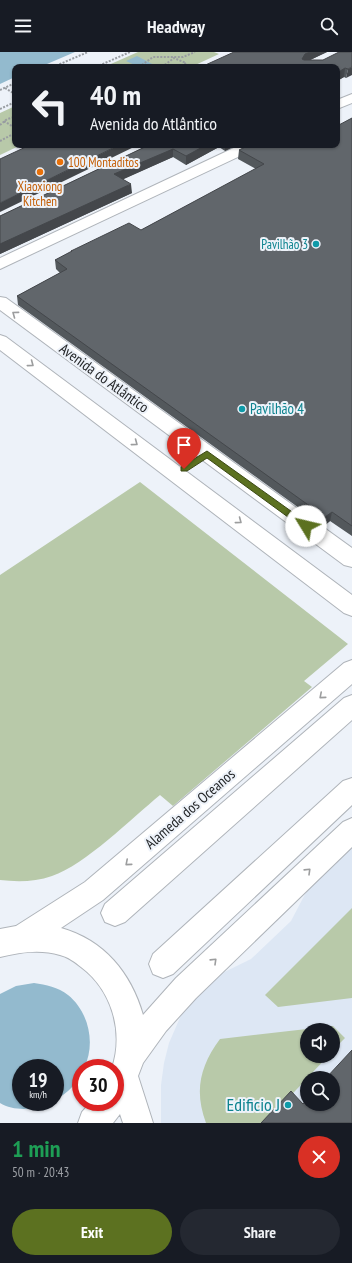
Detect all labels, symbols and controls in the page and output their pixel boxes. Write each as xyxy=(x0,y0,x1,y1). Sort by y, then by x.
icon: menu xyxy=(12,15,34,37)
text: Headway xyxy=(147,15,205,38)
icon: search xyxy=(318,15,340,37)
text: 40 m xyxy=(90,76,141,113)
icon: left xyxy=(24,80,76,132)
text: Avenida do Atlântico xyxy=(90,112,217,135)
place label: 100 Montaditos xyxy=(68,154,139,171)
marker: 100 Montaditos xyxy=(55,157,65,167)
marker: Xiaoxiong Kitchen xyxy=(35,167,45,177)
place label: Xiaoxiong Kitchen xyxy=(17,178,63,210)
place label: Pavilhão 3 xyxy=(261,236,308,253)
marker: Pavilhão 3 xyxy=(311,239,321,249)
one-way arrow xyxy=(13,311,20,318)
street label: Avenida do Atlântico xyxy=(56,339,153,416)
one-way arrow xyxy=(27,360,34,367)
place label: Pavilhão 4 xyxy=(250,399,304,418)
marker: Pavilhão 4 xyxy=(237,404,247,414)
pin xyxy=(167,428,201,469)
icon: arrive xyxy=(173,434,195,456)
one-way arrow xyxy=(130,438,137,445)
position arrow xyxy=(285,505,327,547)
one-way arrow xyxy=(234,516,241,523)
one-way arrow xyxy=(320,691,327,698)
street label: Alameda dos Oceanos xyxy=(141,764,239,853)
one-way arrow xyxy=(125,858,133,865)
one-way arrow xyxy=(303,868,311,876)
one-way arrow xyxy=(209,958,217,966)
map controls xyxy=(300,1023,340,1111)
button: sound xyxy=(300,1023,340,1063)
speed limit sign: 30 xyxy=(72,1059,124,1111)
text: 19 xyxy=(28,1067,48,1093)
button: search xyxy=(300,1071,340,1111)
text: km/h xyxy=(29,1088,47,1101)
place label: Edificio J xyxy=(226,1093,280,1116)
marker: Edificio J xyxy=(283,1100,293,1110)
text: 1 min xyxy=(12,1133,60,1164)
button: close xyxy=(298,1136,340,1178)
text: 50 m · 20:43 xyxy=(12,1164,69,1181)
button: Exit xyxy=(12,1209,172,1255)
button: Share xyxy=(180,1209,340,1255)

